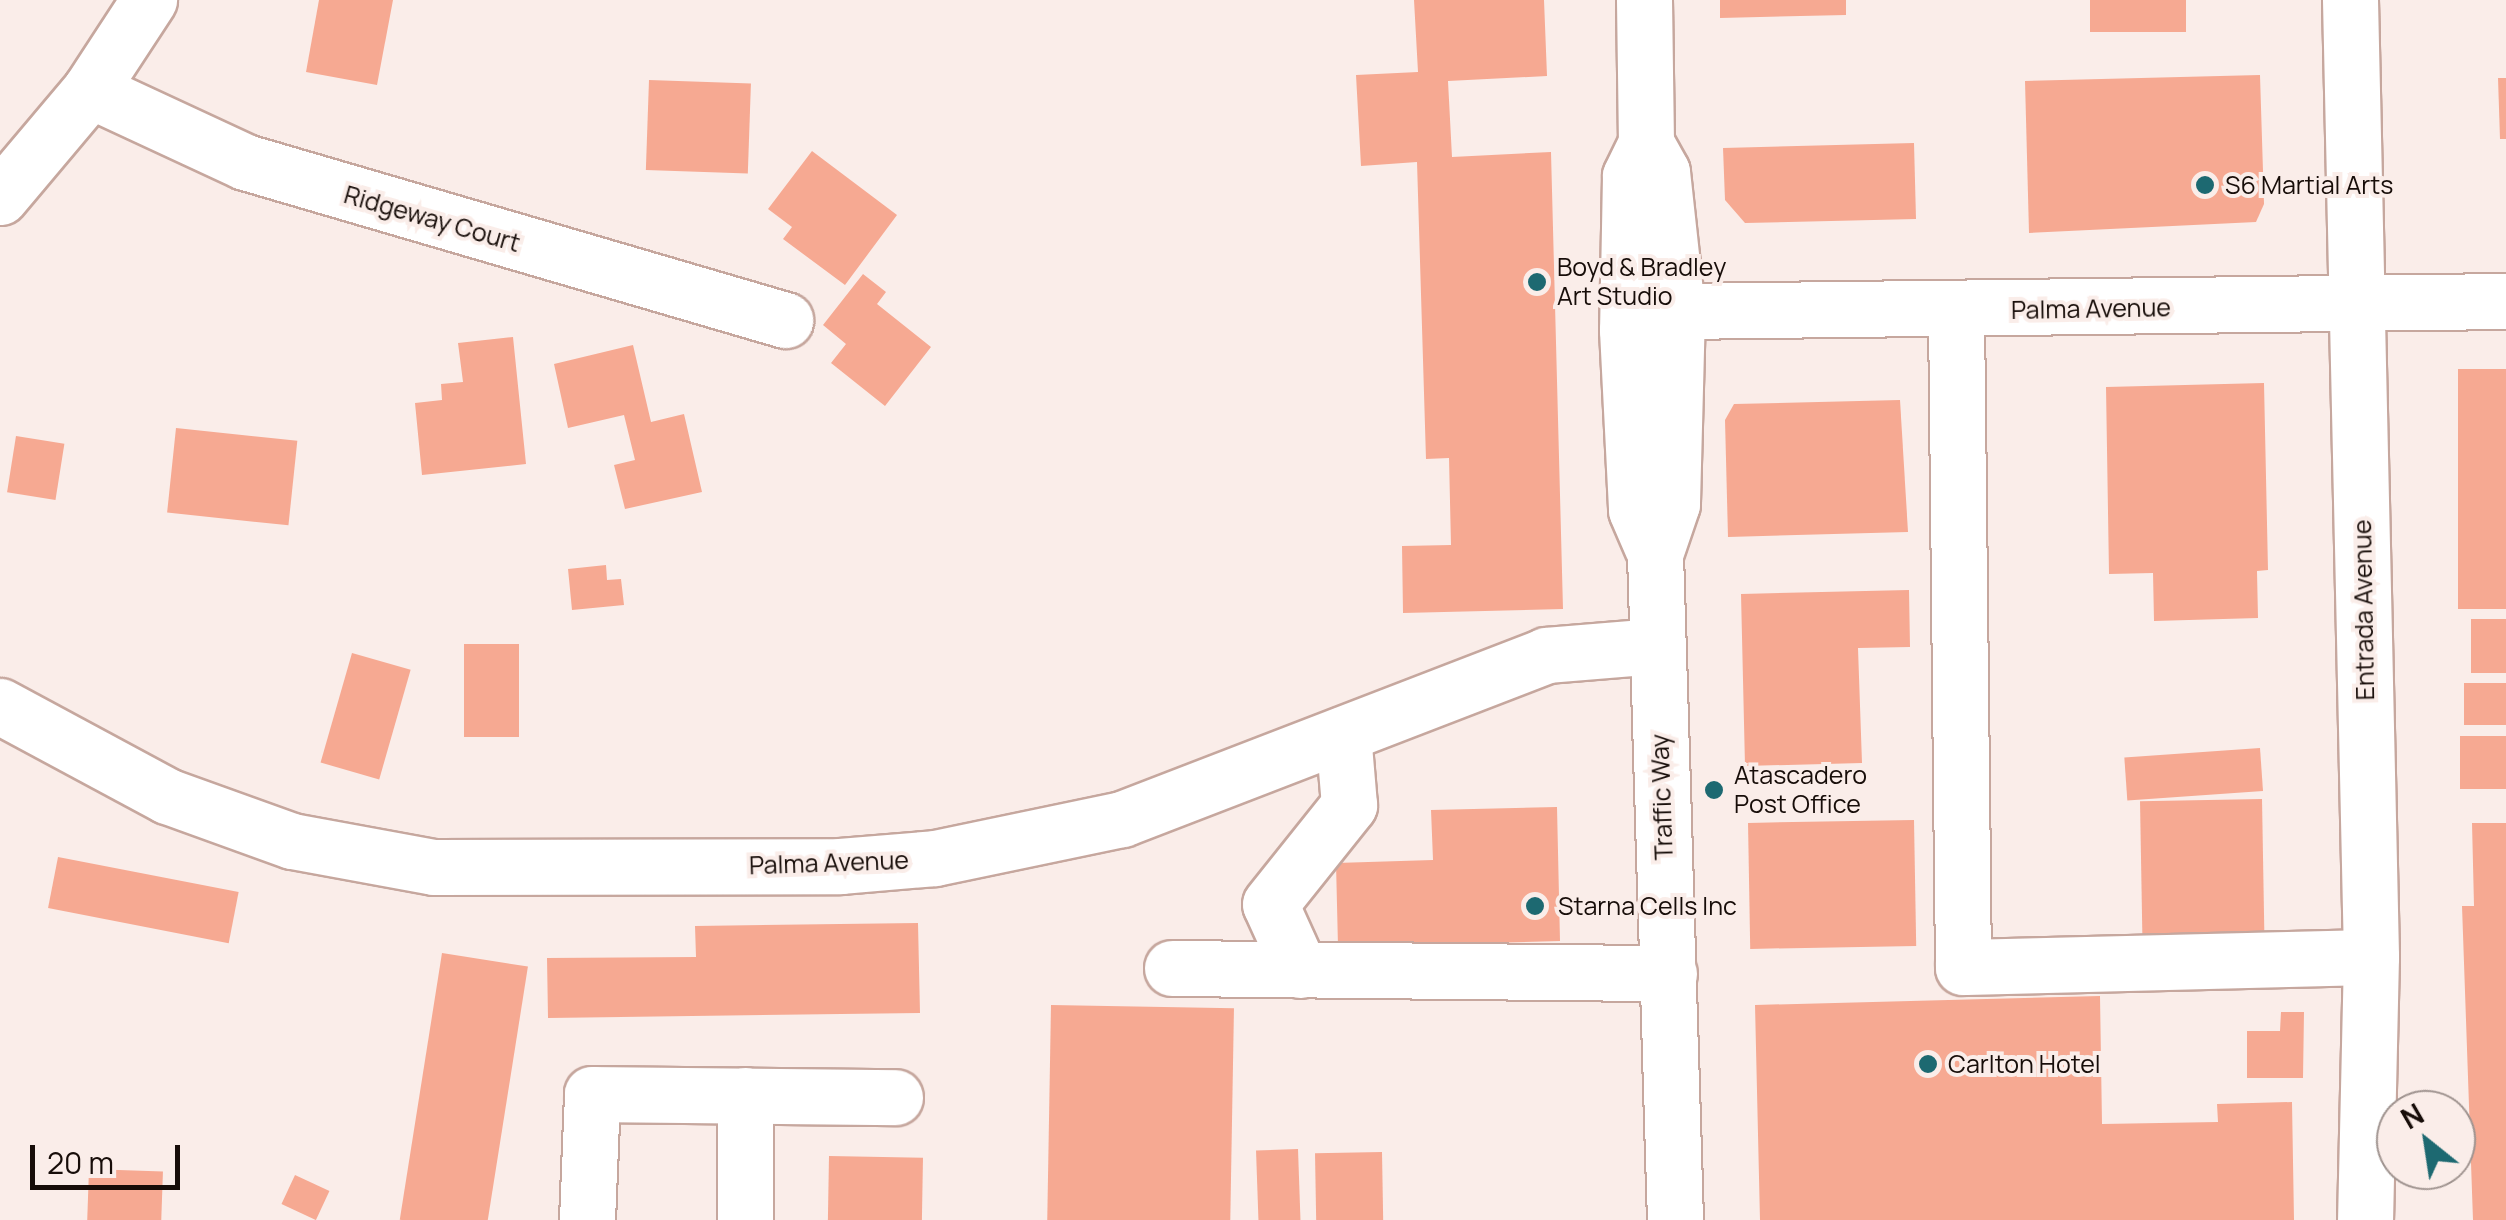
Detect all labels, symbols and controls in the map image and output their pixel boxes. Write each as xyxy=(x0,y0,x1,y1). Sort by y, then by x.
place label: S6 Martial Arts xyxy=(2225,170,2393,200)
marker: S6 Martial Arts xyxy=(2194,174,2216,196)
street label: Ridgeway Court xyxy=(341,180,523,258)
place label: Boyd & Bradley Art Studio xyxy=(1557,253,1726,312)
marker: Boyd & Bradley Art Studio xyxy=(1526,271,1548,293)
street label: Palma Avenue xyxy=(2011,293,2171,325)
street label: Entrada Avenue xyxy=(2347,519,2381,701)
street label: Traffic Way xyxy=(1645,733,1679,861)
place label: Atascadero Post Office xyxy=(1734,761,1867,820)
marker: Atascadero Post Office xyxy=(1703,779,1725,801)
street label: Palma Avenue xyxy=(749,845,909,881)
place label: Starna Cells Inc xyxy=(1558,891,1737,921)
marker: Starna Cells Inc xyxy=(1522,893,1548,919)
place label: Carlton Hotel xyxy=(1948,1049,2101,1079)
marker: Carlton Hotel xyxy=(1917,1053,1939,1075)
north arrow xyxy=(2376,1090,2476,1190)
text: N xyxy=(2394,1094,2430,1137)
scale bar xyxy=(35,1125,185,1187)
text: 20 m xyxy=(47,1142,114,1183)

